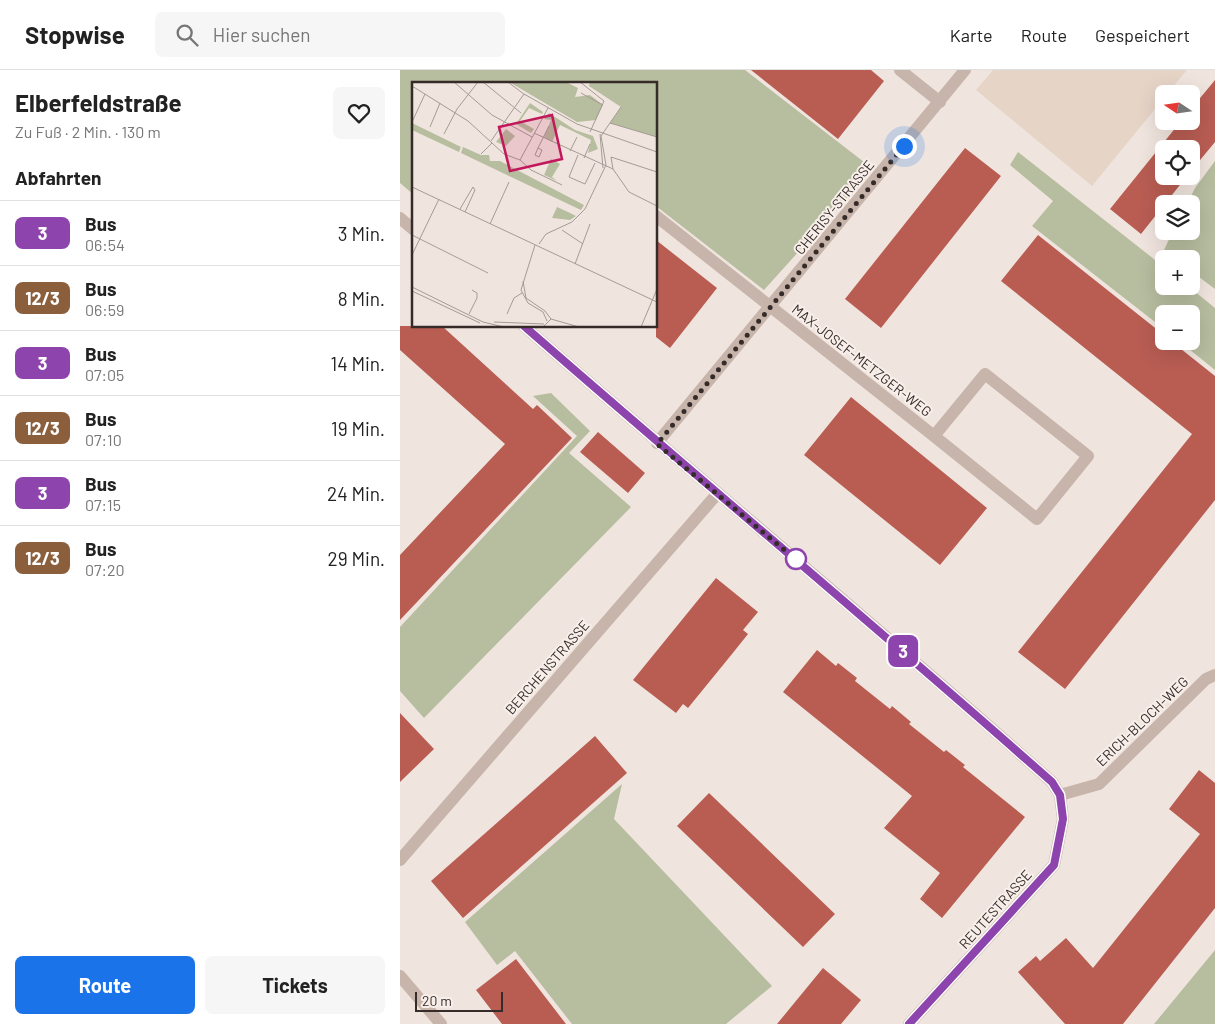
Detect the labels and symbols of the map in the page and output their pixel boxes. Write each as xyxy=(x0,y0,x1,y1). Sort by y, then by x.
inset map xyxy=(412,82,658,328)
north arrow xyxy=(1155,85,1200,130)
your location xyxy=(892,134,917,159)
street label: CHERISY-STRASSE xyxy=(791,156,877,258)
street label: MAX-JOSEF-METZGER-WEG xyxy=(789,300,935,420)
unlabelled marker xyxy=(785,548,807,570)
street label: BERCHENSTRASSE xyxy=(501,616,593,718)
line badge: 3 xyxy=(887,635,919,667)
street label: ERICH-BLOCH-WEG xyxy=(1092,673,1192,769)
street label: REUTESTRASSE xyxy=(955,866,1035,952)
scale bar xyxy=(415,989,502,1012)

